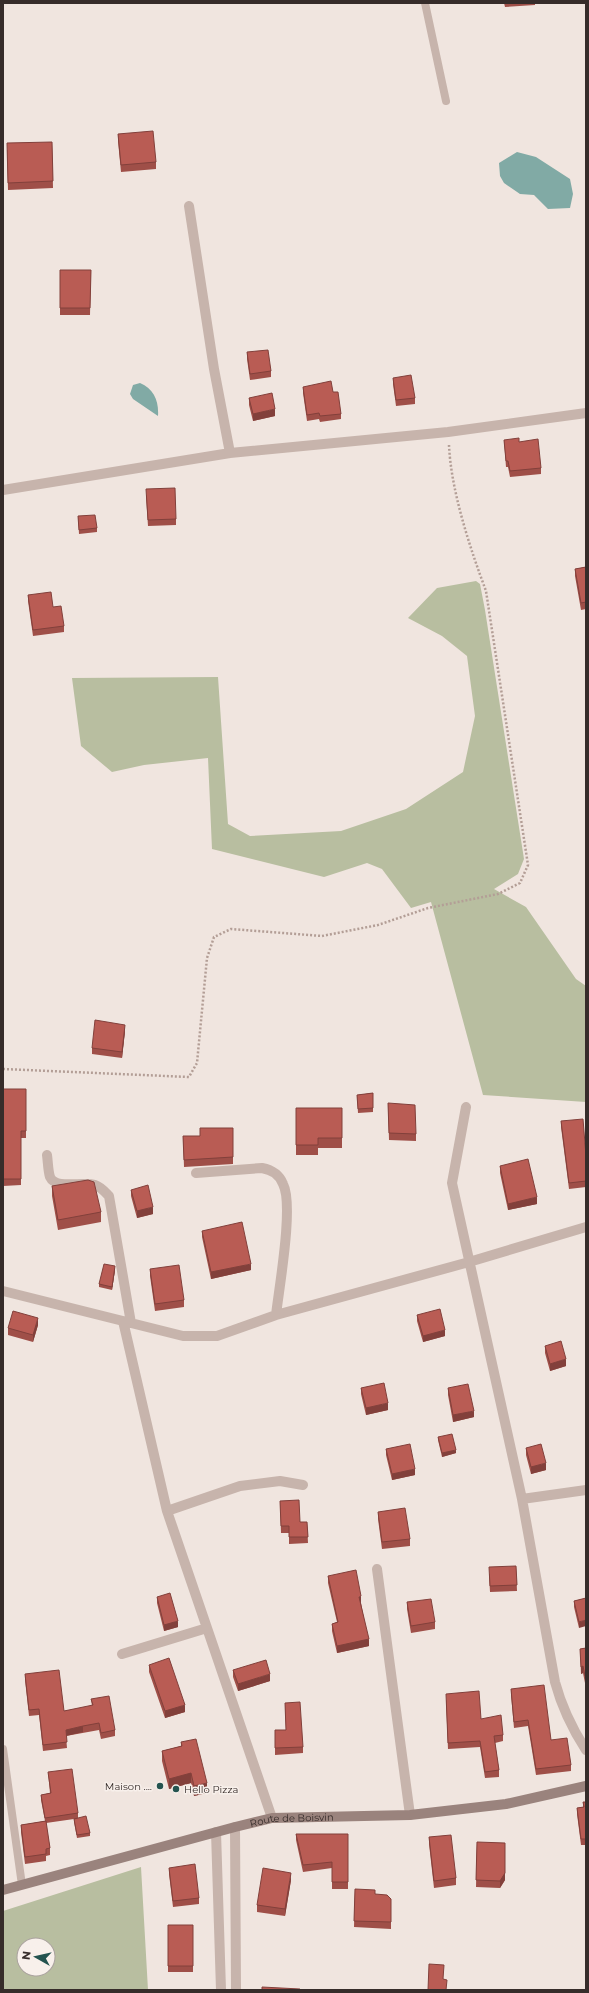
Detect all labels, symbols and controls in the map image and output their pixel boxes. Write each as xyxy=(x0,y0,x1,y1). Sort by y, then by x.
place label: Maison .... xyxy=(105,1780,152,1793)
marker: Maison .... xyxy=(155,1781,165,1791)
place label: Hello Pizza xyxy=(184,1783,238,1796)
marker: Hello Pizza xyxy=(171,1784,181,1794)
street label: Route de Boisvin xyxy=(249,1811,334,1830)
north arrow xyxy=(16,1937,56,1977)
text: N xyxy=(19,1950,34,1961)

